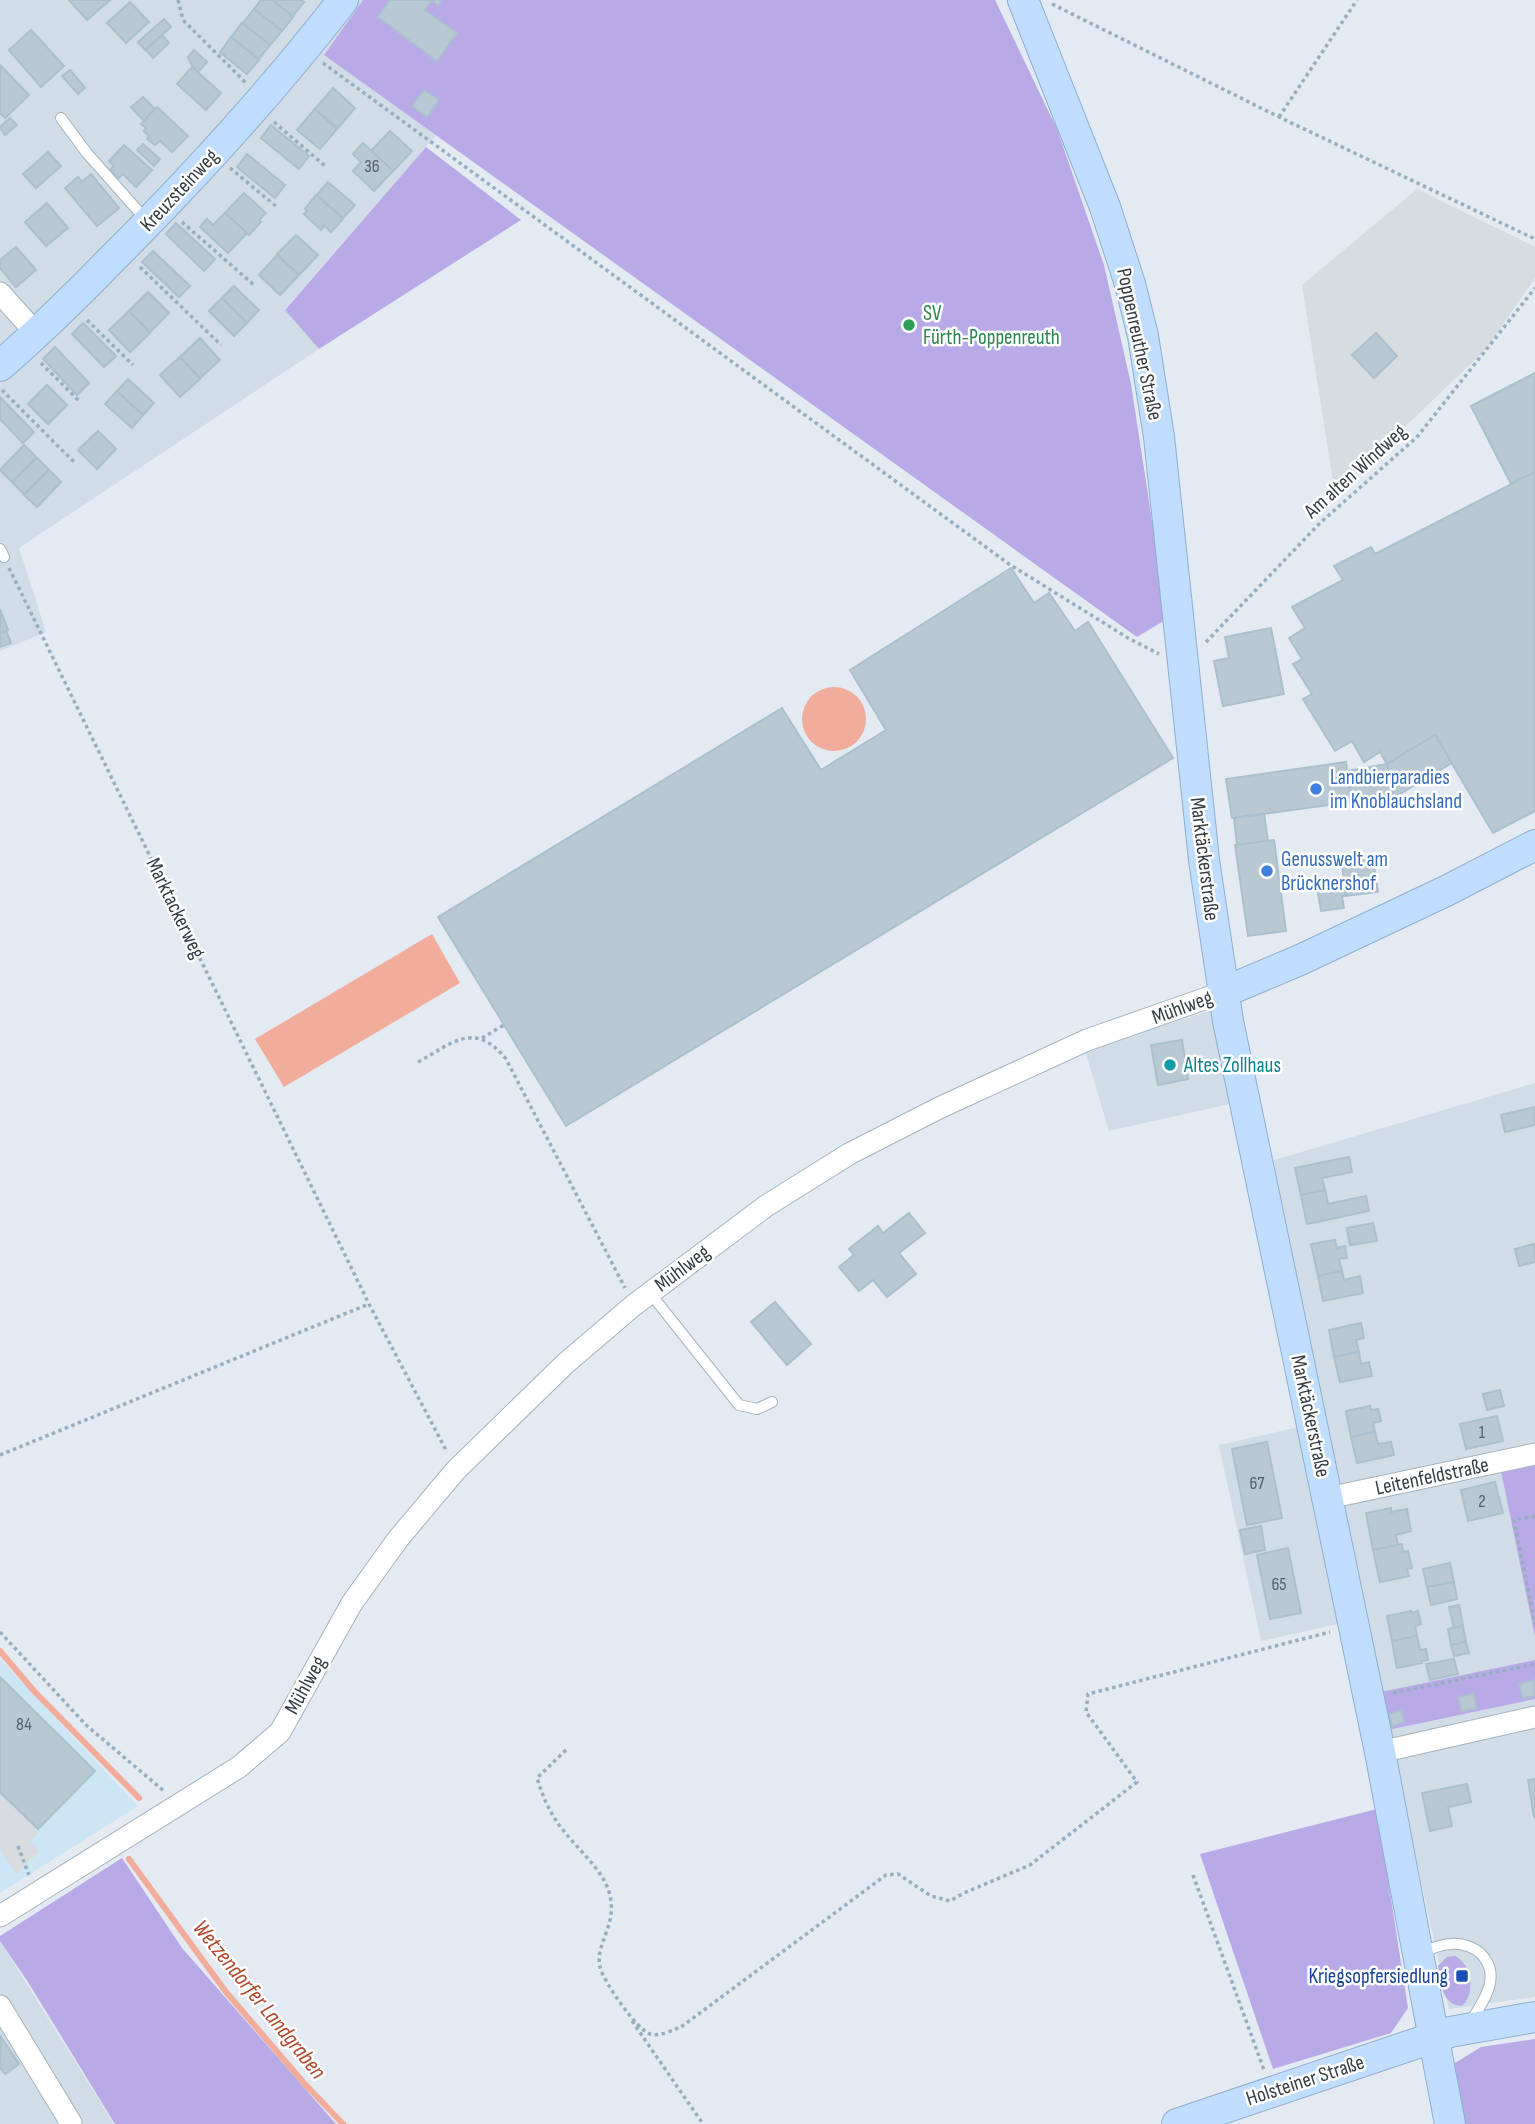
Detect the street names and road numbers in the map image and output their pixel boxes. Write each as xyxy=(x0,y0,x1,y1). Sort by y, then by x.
street label: Kreuzsteinweg xyxy=(135,144,224,237)
street label: Poppenreuther Straße xyxy=(1111,266,1168,422)
street label: Am alten Windweg xyxy=(1298,419,1412,525)
street label: Marktäckerstraße xyxy=(1185,796,1224,922)
street label: Marktackerweg xyxy=(141,854,211,962)
street label: Mühlweg xyxy=(1148,985,1216,1030)
street label: Mühlweg xyxy=(650,1240,715,1297)
street label: Marktäckerstraße xyxy=(1285,1353,1336,1479)
street label: Leitenfeldstraße xyxy=(1373,1452,1491,1501)
street label: Mühlweg xyxy=(279,1652,332,1719)
street label: Holsteiner Straße xyxy=(1243,2050,1367,2111)

